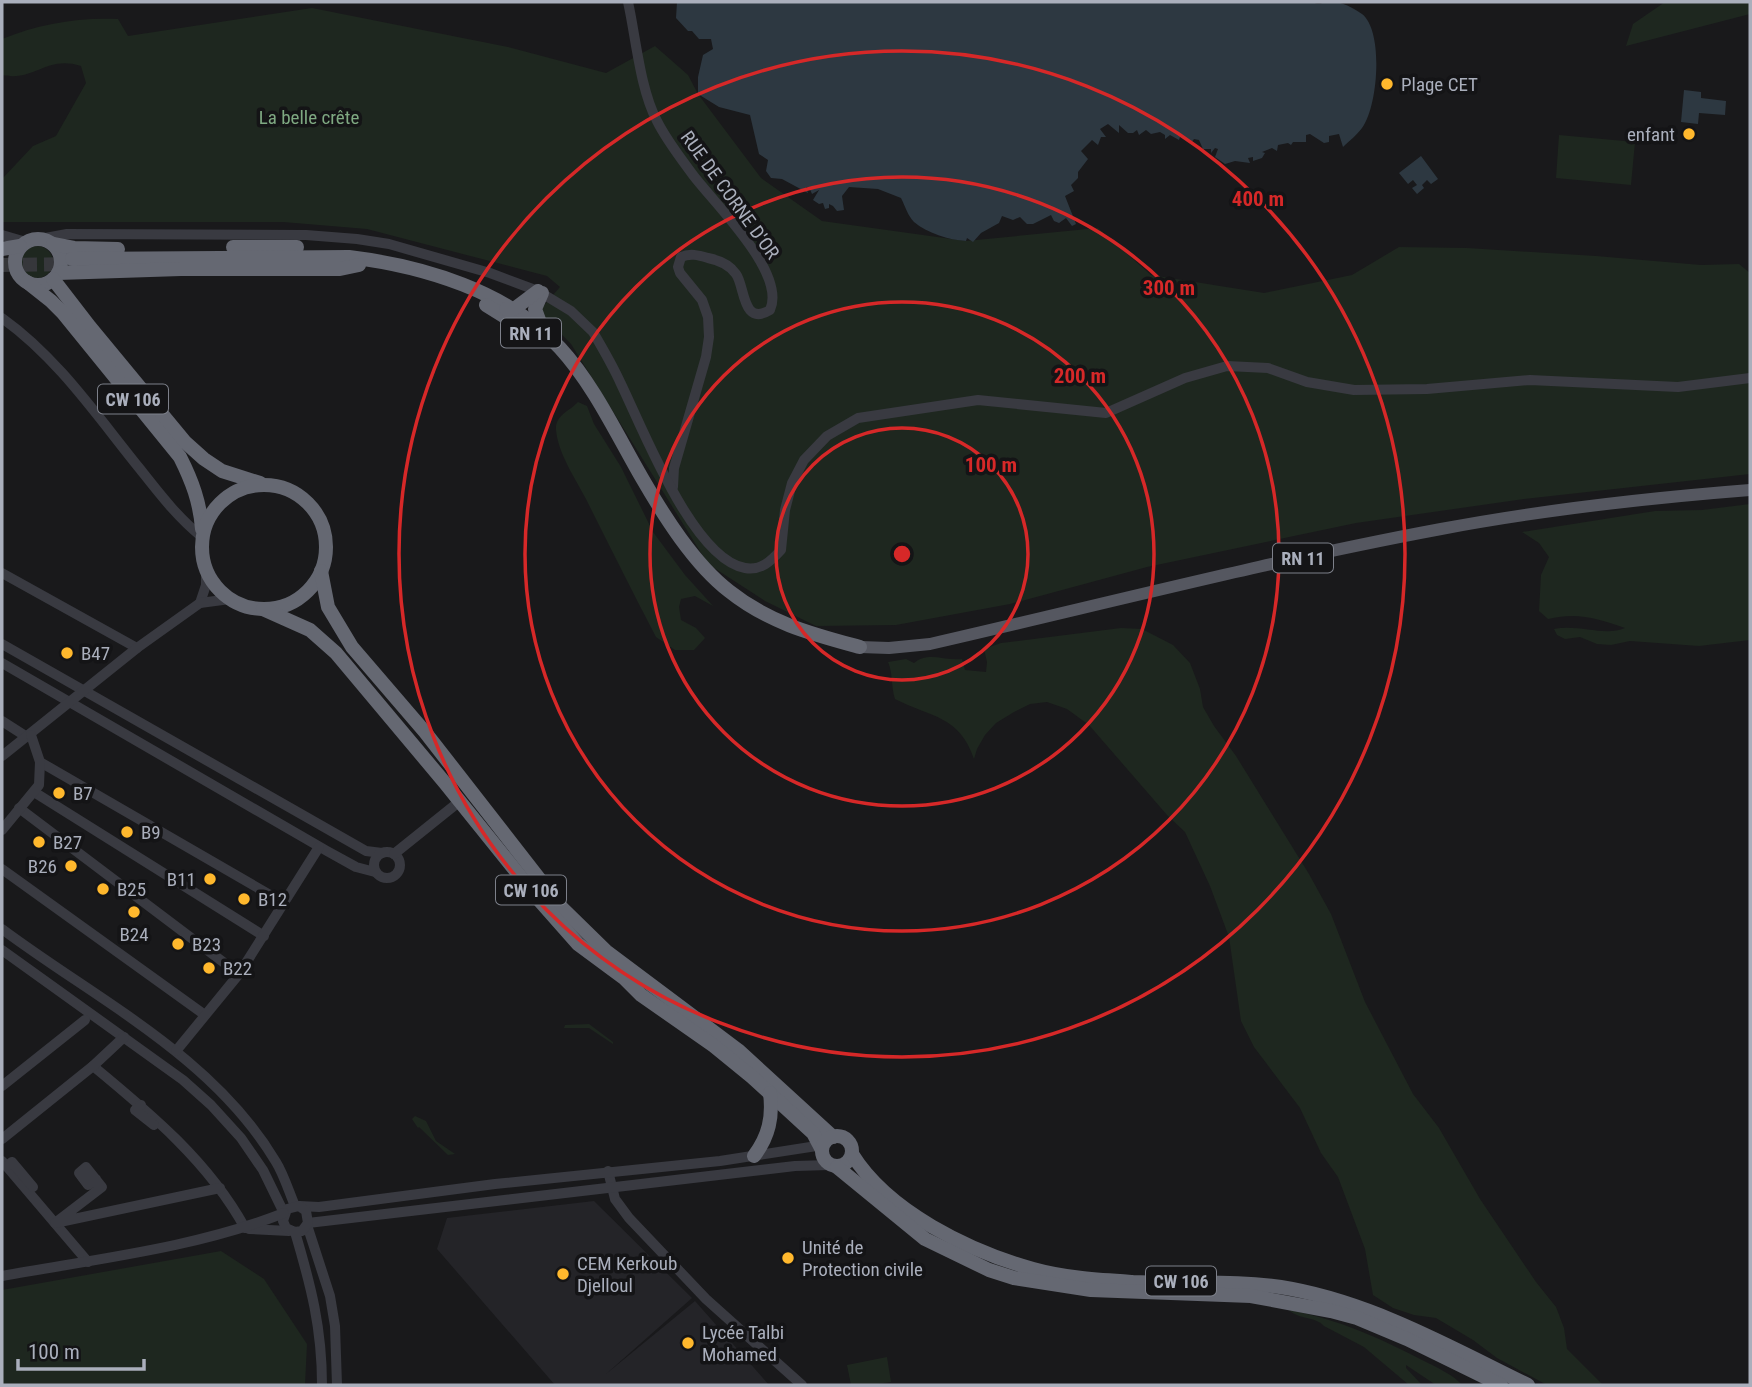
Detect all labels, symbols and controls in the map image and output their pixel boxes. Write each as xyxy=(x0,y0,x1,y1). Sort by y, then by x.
place label: Plage CET xyxy=(1401,73,1478,96)
marker: Plage CET xyxy=(1379,76,1395,92)
park label: La belle crête xyxy=(259,106,359,129)
place label: enfant xyxy=(1627,123,1675,146)
street label: RUE DE CORNE D'OR xyxy=(676,126,784,264)
marker: enfant xyxy=(1681,126,1697,142)
text: 400 m xyxy=(1232,187,1284,211)
text: 300 m xyxy=(1143,276,1195,300)
road number: RN 11 xyxy=(501,318,561,348)
text: 200 m xyxy=(1054,364,1106,388)
road number: CW 106 xyxy=(98,384,168,414)
text: 100 m xyxy=(965,453,1017,477)
centre of rings xyxy=(890,542,914,566)
road number: RN 11 xyxy=(1273,544,1333,572)
place label: B47 xyxy=(81,642,110,665)
marker: B47 xyxy=(59,645,75,661)
place label: B7 xyxy=(73,782,93,805)
marker: B7 xyxy=(51,785,67,801)
place label: B9 xyxy=(141,821,161,844)
marker: B9 xyxy=(119,824,135,840)
place label: B27 xyxy=(53,831,82,854)
marker: B27 xyxy=(31,834,47,850)
place label: B26 xyxy=(28,855,57,878)
marker: B26 xyxy=(63,858,79,874)
place label: B11 xyxy=(167,868,196,891)
marker: B11 xyxy=(202,871,218,887)
road number: CW 106 xyxy=(496,876,566,904)
place label: B25 xyxy=(117,878,146,901)
marker: B25 xyxy=(95,881,111,897)
place label: B12 xyxy=(258,888,287,911)
marker: B12 xyxy=(236,891,252,907)
marker: B24 xyxy=(126,904,142,920)
place label: B24 xyxy=(119,923,149,946)
place label: B23 xyxy=(192,933,221,956)
marker: B23 xyxy=(170,936,186,952)
place label: B22 xyxy=(223,957,252,980)
marker: B22 xyxy=(201,960,217,976)
place label: Unité de Protection civile xyxy=(802,1236,923,1281)
marker: Unité de Protection civile xyxy=(780,1250,796,1266)
place label: CEM Kerkoub Djelloul xyxy=(577,1252,677,1297)
marker: CEM Kerkoub Djelloul xyxy=(555,1266,571,1282)
road number: CW 106 xyxy=(1146,1266,1216,1296)
place label: Lycée Talbi Mohamed xyxy=(702,1321,784,1366)
scale bar xyxy=(18,1328,144,1372)
marker: Lycée Talbi Mohamed xyxy=(680,1335,696,1351)
text: 100 m xyxy=(28,1340,80,1364)

